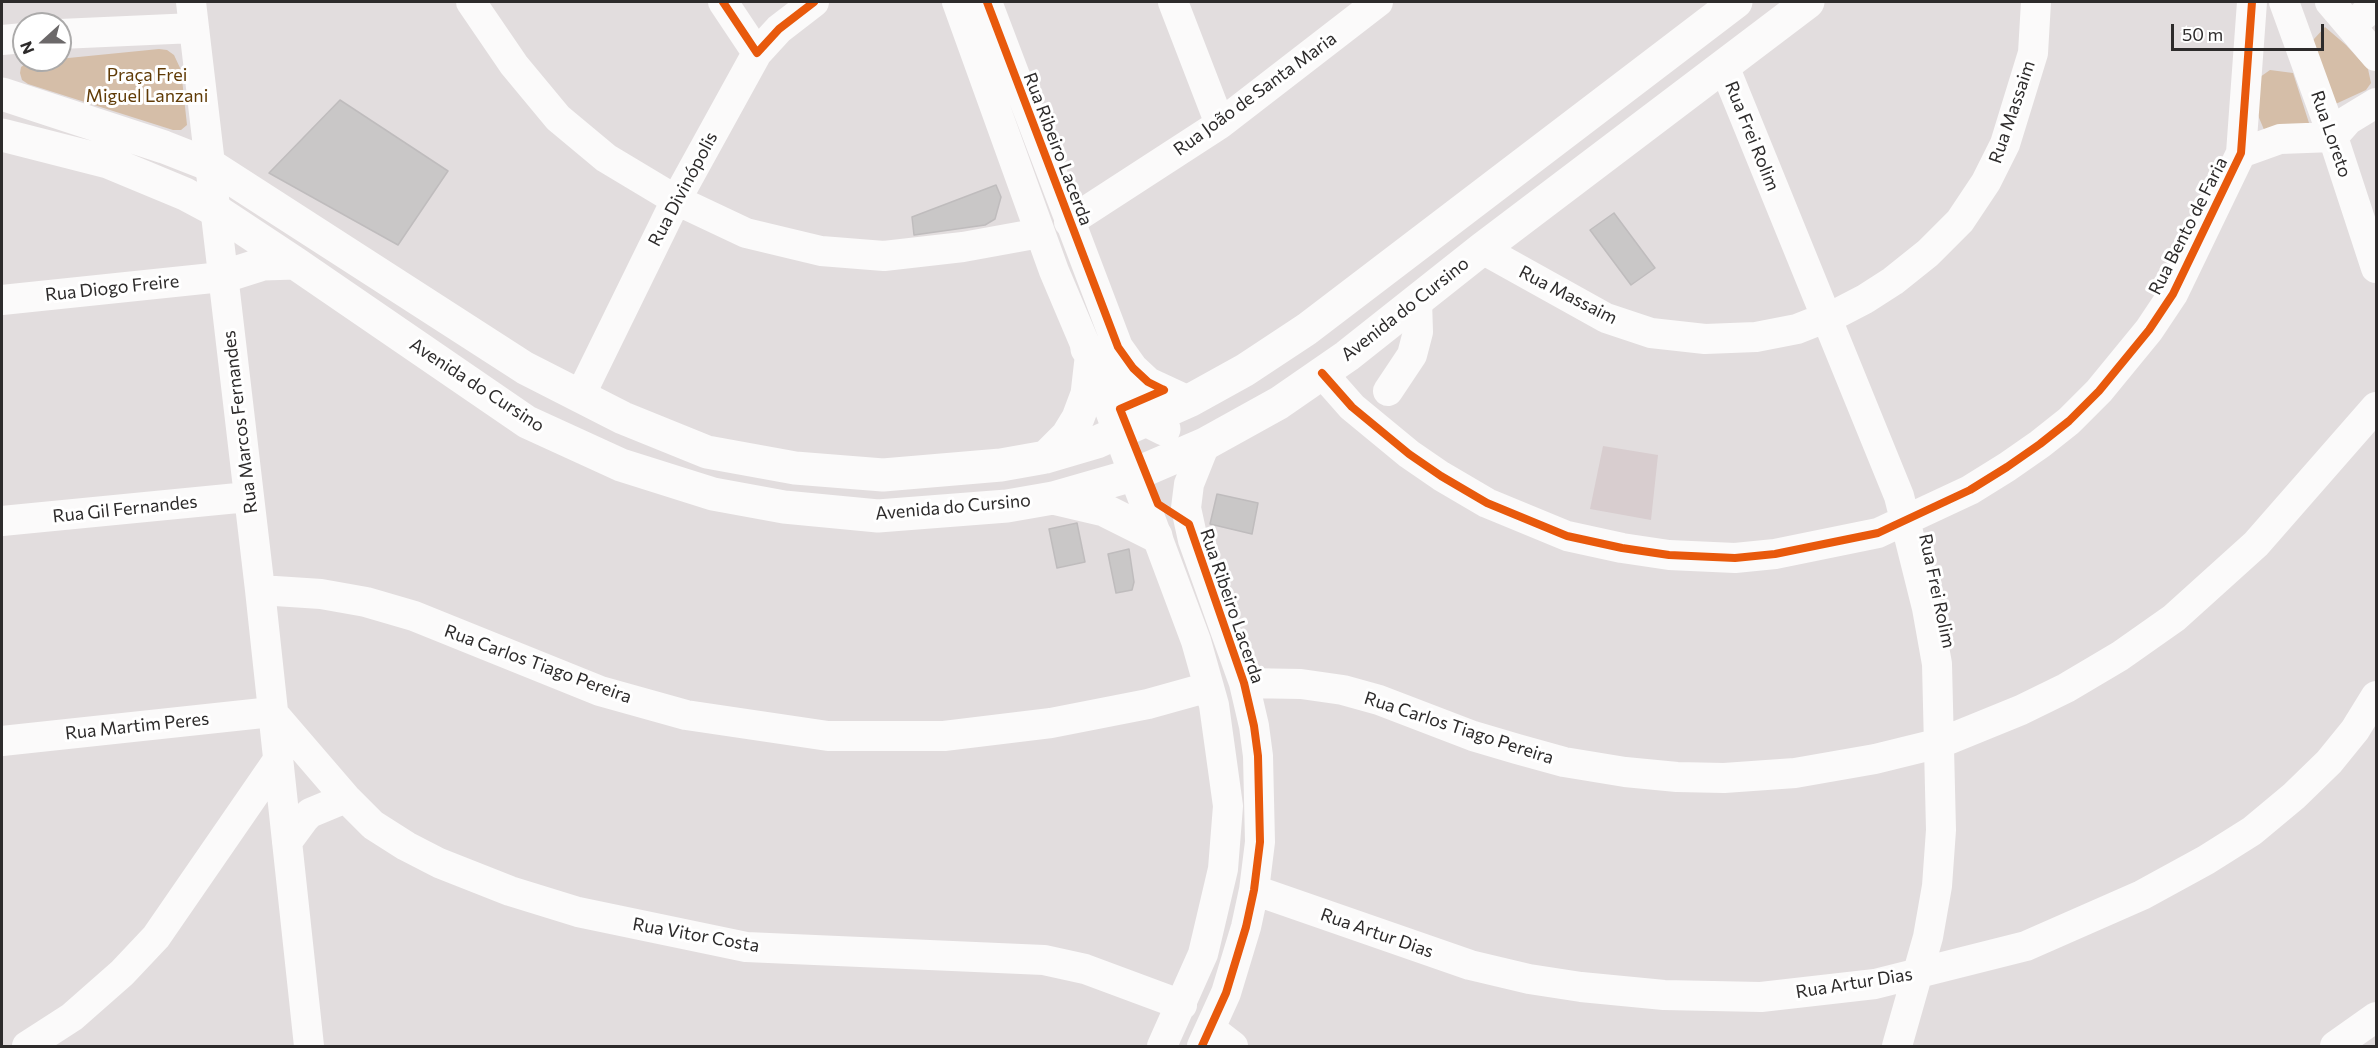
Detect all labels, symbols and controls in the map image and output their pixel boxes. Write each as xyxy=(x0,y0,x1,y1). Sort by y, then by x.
north arrow xyxy=(12,12,72,72)
scale bar xyxy=(2174,12,2327,50)
text: 50 m xyxy=(2182,23,2223,45)
street label: Rua João de Santa Maria xyxy=(1169,28,1341,160)
text: N xyxy=(16,39,38,57)
street label: Rua Massaim xyxy=(1984,58,2040,166)
park label: Praça Frei Miguel Lanzani xyxy=(86,64,208,106)
street label: Rua Ribeiro Lacerda xyxy=(1019,69,1097,229)
street label: Rua Frei Rolim xyxy=(1720,78,1784,194)
street label: Rua Loreto xyxy=(2306,88,2356,180)
street label: Rua Divinópolis xyxy=(644,128,722,250)
street label: Rua Bento de Faria xyxy=(2144,154,2232,298)
street label: Avenida do Cursino xyxy=(1337,252,1473,366)
street label: Rua Massaim xyxy=(1515,261,1621,329)
street label: Rua Diogo Freire xyxy=(44,270,180,306)
street label: Rua Marcos Fernandes xyxy=(218,329,262,515)
street label: Avenida do Cursino xyxy=(406,333,548,437)
street label: Avenida do Cursino xyxy=(874,489,1032,525)
street label: Rua Gil Fernandes xyxy=(52,491,198,527)
street label: Rua Ribeiro Lacerda xyxy=(1195,526,1269,686)
street label: Rua Frei Rolim xyxy=(1914,532,1960,650)
street label: Rua Carlos Tiago Pereira xyxy=(441,620,635,708)
street label: Rua Carlos Tiago Pereira xyxy=(1362,687,1556,769)
street label: Rua Martim Peres xyxy=(64,708,210,744)
street label: Rua Artur Dias xyxy=(1318,904,1436,962)
street label: Rua Vitor Costa xyxy=(631,913,761,957)
street label: Rua Artur Dias xyxy=(1794,963,1914,1003)

